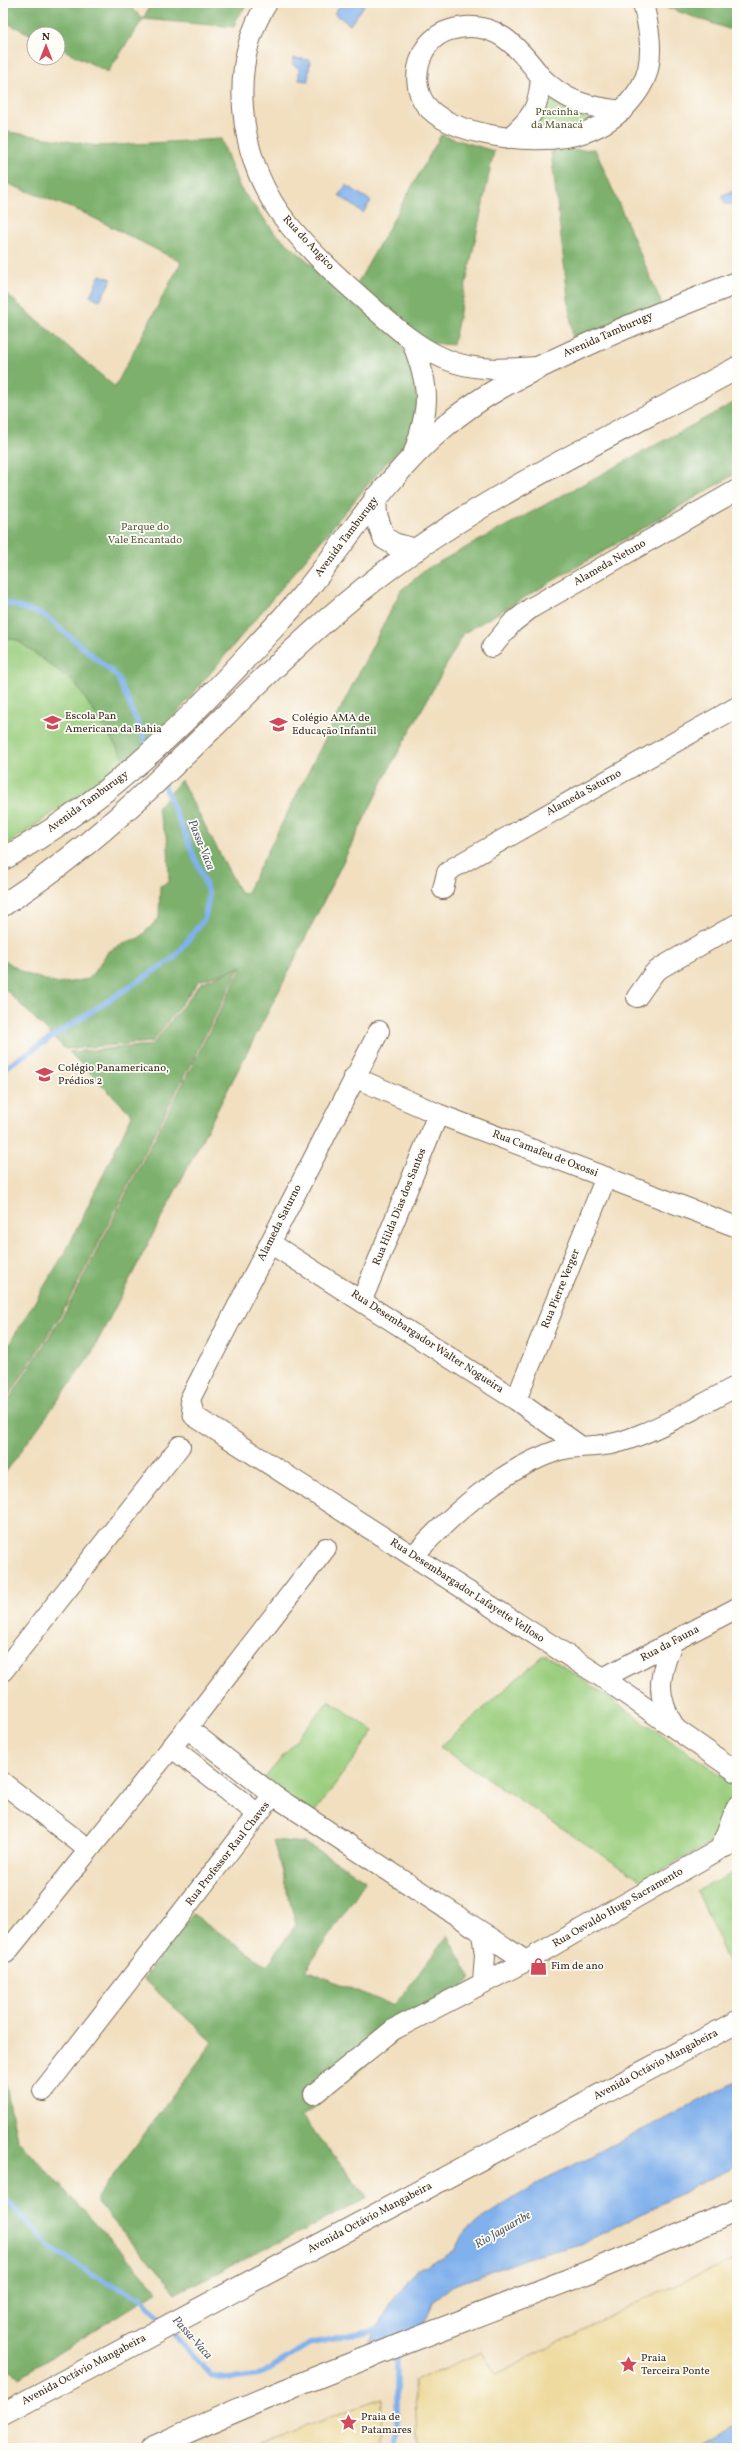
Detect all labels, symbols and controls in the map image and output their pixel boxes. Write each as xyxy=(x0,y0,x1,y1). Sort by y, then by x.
north arrow xyxy=(26,26,66,66)
text: N xyxy=(42,30,50,45)
park label: Pracinha da Manacá xyxy=(531,105,584,133)
street label: Rua do Angico xyxy=(279,212,337,274)
street label: Avenida Tamburugy xyxy=(561,308,655,362)
street label: Avenida Tamburugy xyxy=(312,494,382,580)
park label: Parque do Vale Encantado xyxy=(108,520,182,548)
street label: Alameda Netuno xyxy=(571,536,649,590)
place label: Escola Pan Americana da Bahia xyxy=(65,709,162,737)
place label: Colégio AMA de Educação Infantil xyxy=(292,711,377,739)
school or university icon: Escola Pan Americana da Bahia xyxy=(42,712,62,732)
school or university icon: Colégio AMA de Educação Infantil xyxy=(269,714,289,734)
street label: Alameda Saturno xyxy=(544,766,624,820)
street label: Avenida Tamburugy xyxy=(44,767,132,837)
water label: Passa-Vaca xyxy=(184,817,218,873)
place label: Colégio Panamericano, Prédios 2 xyxy=(58,1061,169,1089)
school or university icon: Colégio Panamericano, Prédios 2 xyxy=(35,1064,55,1084)
street label: Rua Camafeu de Oxossi xyxy=(490,1127,600,1181)
street label: Rua Hilda Dias dos Santos xyxy=(370,1146,431,1268)
street label: Alameda Saturno xyxy=(254,1182,306,1264)
street label: Rua Pierre Verger xyxy=(538,1247,584,1331)
street label: Rua Desembargador Walter Nogueira xyxy=(348,1287,507,1397)
street label: Rua Desembargador Lafayette Velloso xyxy=(387,1535,547,1647)
street label: Rua da Fauna xyxy=(638,1622,703,1666)
street label: Rua Professor Raul Chaves xyxy=(183,1799,274,1909)
street label: Rua Osvaldo Hugo Sacramento xyxy=(550,1864,686,1952)
shop icon: Fim de ano xyxy=(528,1956,548,1976)
place label: Fim de ano xyxy=(551,1959,604,1974)
street label: Avenida Octávio Mangabeira xyxy=(591,2026,721,2104)
street label: Avenida Octávio Mangabeira xyxy=(305,2179,435,2257)
water label: Rio Jaguaribe xyxy=(472,2207,534,2252)
water label: Passa-Vaca xyxy=(168,2313,216,2363)
street label: Avenida Octávio Mangabeira xyxy=(19,2331,149,2409)
place label: Praia Terceira Ponte xyxy=(641,2351,710,2379)
place icon: Praia Terceira Ponte xyxy=(618,2354,638,2374)
place label: Praia de Patamares xyxy=(361,2410,412,2438)
place icon: Praia de Patamares xyxy=(338,2413,358,2433)

